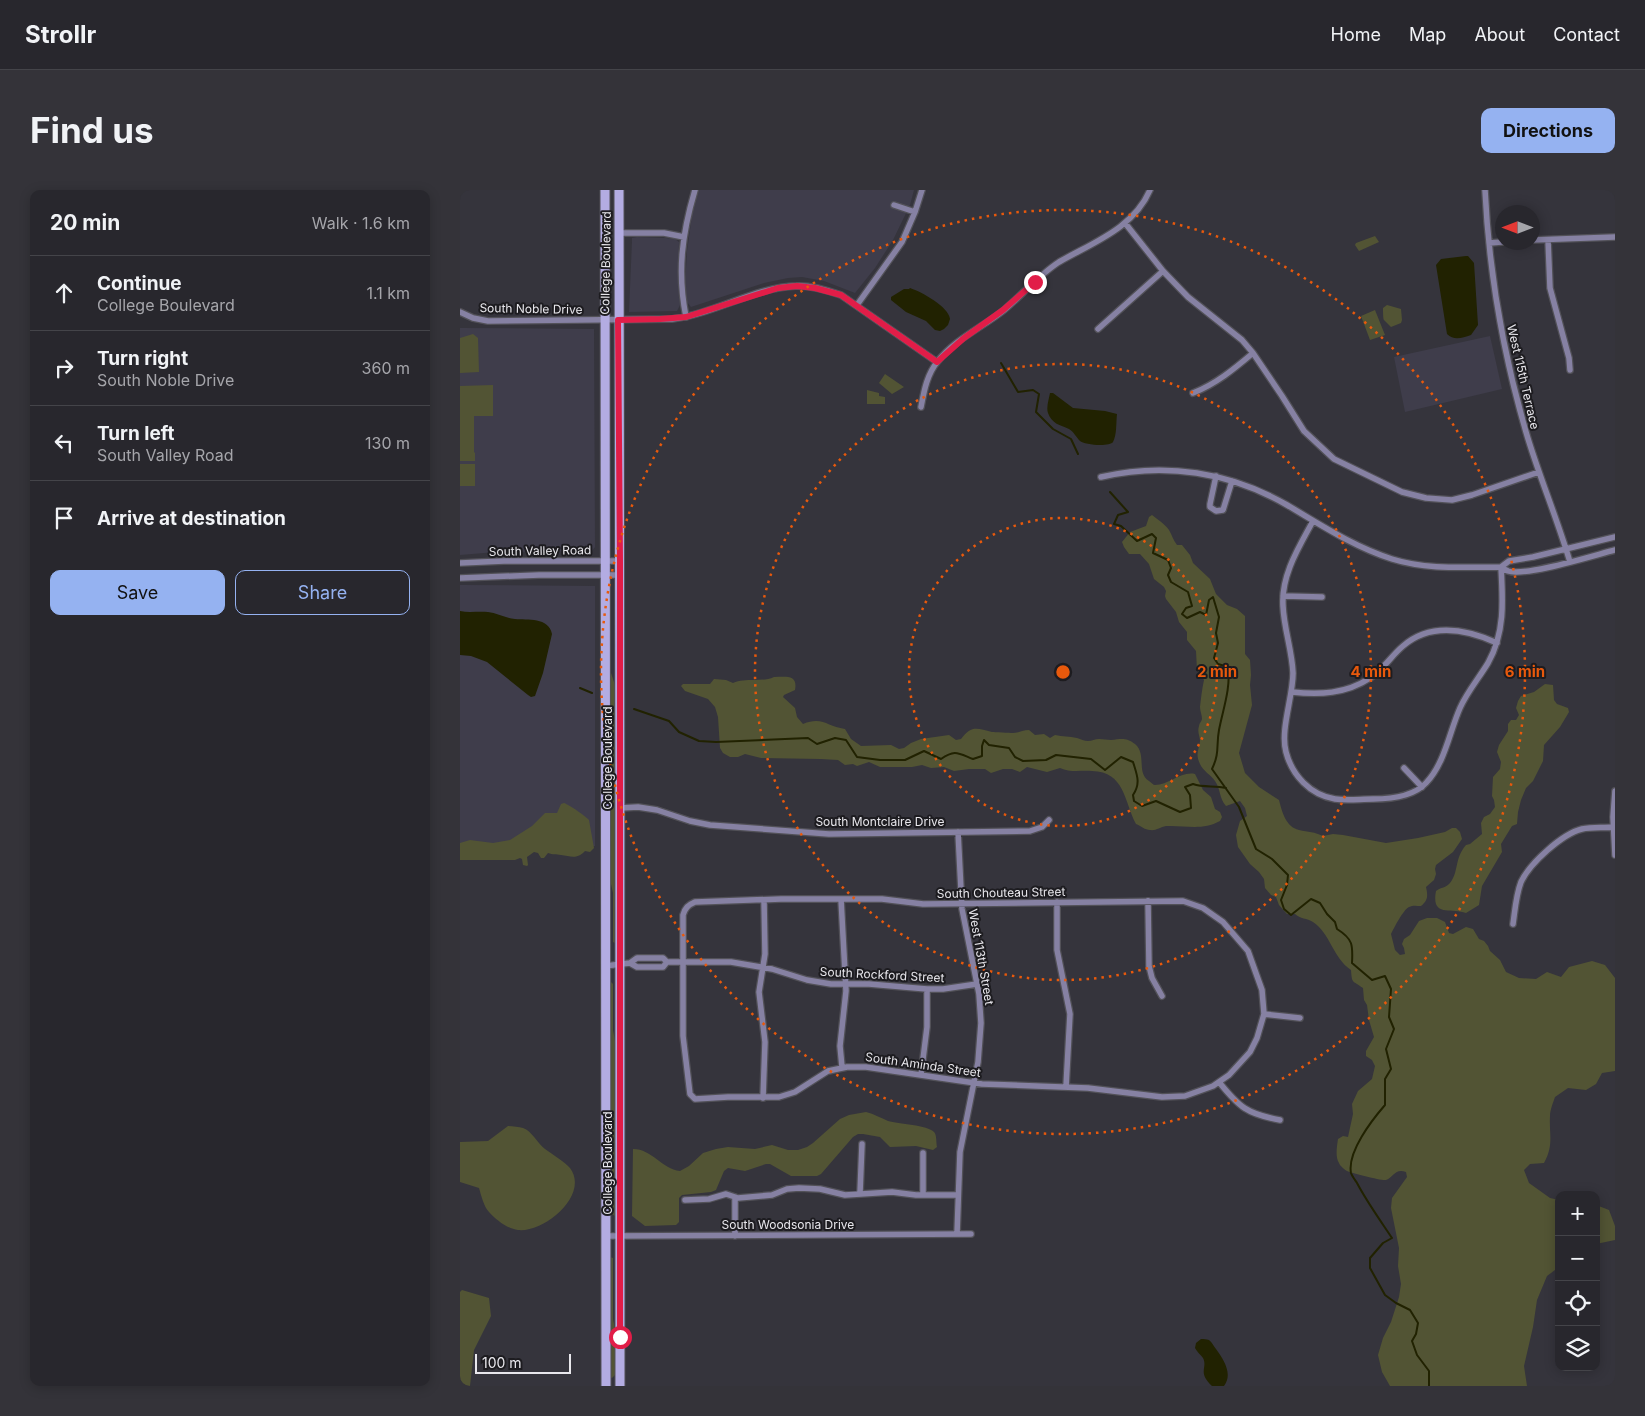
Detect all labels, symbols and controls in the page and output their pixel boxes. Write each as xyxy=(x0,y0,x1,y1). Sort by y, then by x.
text: Strollr xyxy=(25,20,96,49)
text: Home xyxy=(1331,24,1381,45)
text: Map xyxy=(1409,24,1446,45)
text: About xyxy=(1474,24,1525,45)
text: Contact xyxy=(1553,24,1620,45)
button: Directions xyxy=(1481,108,1615,153)
text: Find us xyxy=(30,109,154,151)
north arrow xyxy=(1495,205,1540,250)
text: 20 min xyxy=(50,210,120,235)
street label: College Boulevard xyxy=(597,211,614,315)
text: Walk · 1.6 km xyxy=(312,213,410,233)
route end xyxy=(1024,271,1047,294)
text: Continue xyxy=(97,272,182,295)
icon: ahead xyxy=(50,279,78,307)
text: 1.1 km xyxy=(366,283,410,303)
text: College Boulevard xyxy=(97,295,235,315)
street label: South Noble Drive xyxy=(479,300,583,317)
street label: West 115th Terrace xyxy=(1504,323,1543,431)
text: Turn right xyxy=(97,347,188,370)
icon: right xyxy=(50,354,78,382)
text: 360 m xyxy=(362,358,410,378)
text: South Noble Drive xyxy=(97,370,234,390)
text: Turn left xyxy=(97,422,175,445)
icon: left xyxy=(50,429,78,457)
text: 130 m xyxy=(365,433,410,453)
text: South Valley Road xyxy=(97,445,234,465)
icon: arrive xyxy=(50,504,78,532)
text: Arrive at destination xyxy=(97,507,286,530)
street label: South Valley Road xyxy=(489,542,591,559)
button: Save xyxy=(50,570,225,615)
button: Share xyxy=(235,570,410,615)
text: 2 min xyxy=(1197,662,1237,681)
text: 4 min xyxy=(1351,662,1391,681)
text: 6 min xyxy=(1505,662,1545,681)
centre of rings xyxy=(1054,663,1072,681)
street label: College Boulevard xyxy=(600,706,615,810)
street label: South Montclaire Drive xyxy=(815,814,945,829)
street label: South Chouteau Street xyxy=(937,884,1065,901)
street label: West 113th Street xyxy=(966,908,997,1006)
street label: South Rockford Street xyxy=(819,964,945,985)
street label: South Aminda Street xyxy=(864,1049,982,1080)
street label: College Boulevard xyxy=(600,1111,615,1215)
map controls xyxy=(1555,1191,1600,1371)
button: + xyxy=(1555,1191,1600,1236)
street label: South Woodsonia Drive xyxy=(722,1217,854,1232)
button: − xyxy=(1555,1236,1600,1281)
button: locate xyxy=(1555,1281,1600,1326)
route start xyxy=(609,1326,632,1349)
button: layers xyxy=(1555,1326,1600,1371)
scale bar xyxy=(475,1351,571,1374)
text: 100 m xyxy=(482,1354,522,1371)

